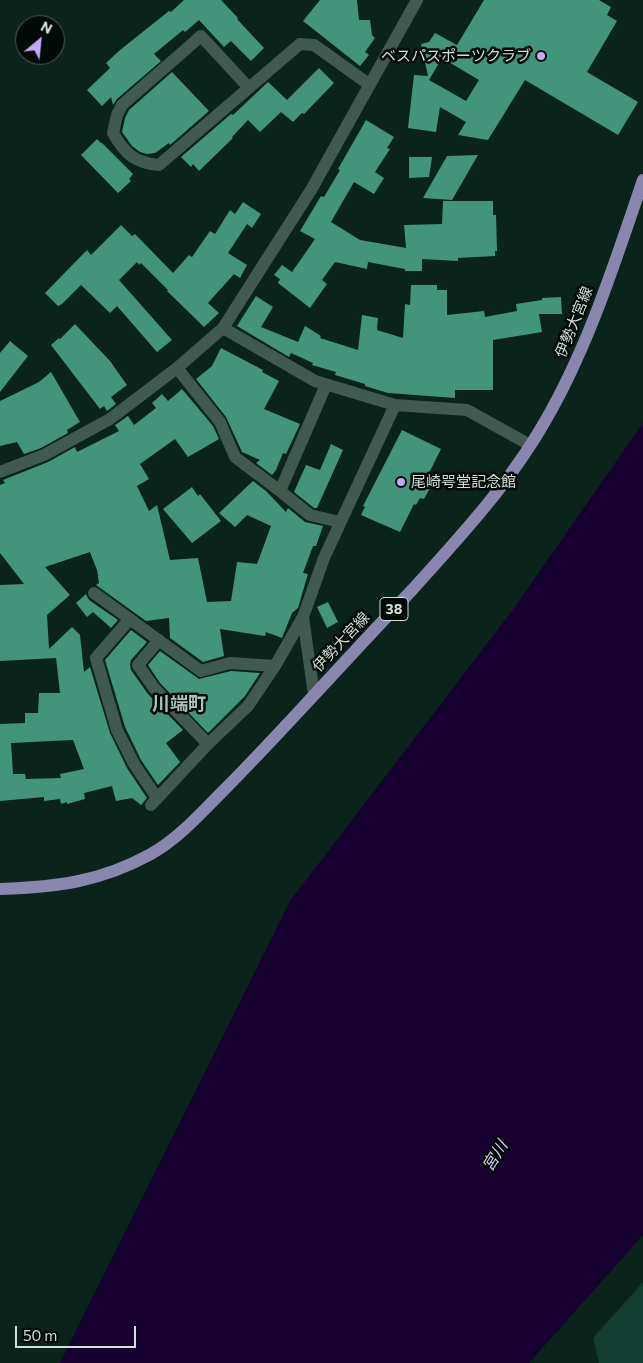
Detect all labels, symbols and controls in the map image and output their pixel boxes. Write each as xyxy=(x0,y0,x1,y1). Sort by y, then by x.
north arrow xyxy=(15,15,65,65)
text: N xyxy=(38,17,55,37)
place label: ベスパスポーツクラブ xyxy=(381,47,531,65)
marker: ベスパスポーツクラブ xyxy=(535,50,547,62)
street label: 伊勢大宮線 xyxy=(552,284,596,360)
place label: 尾崎咢堂記念館 xyxy=(411,473,516,491)
marker: 尾崎咢堂記念館 xyxy=(395,476,407,488)
road number: 38 xyxy=(380,598,408,620)
street label: 伊勢大宮線 xyxy=(309,608,373,676)
district label: 川端町 xyxy=(152,693,206,715)
water label: 宮川 xyxy=(478,1137,512,1175)
scale bar xyxy=(18,1316,139,1348)
text: 50 m xyxy=(23,1326,57,1344)

